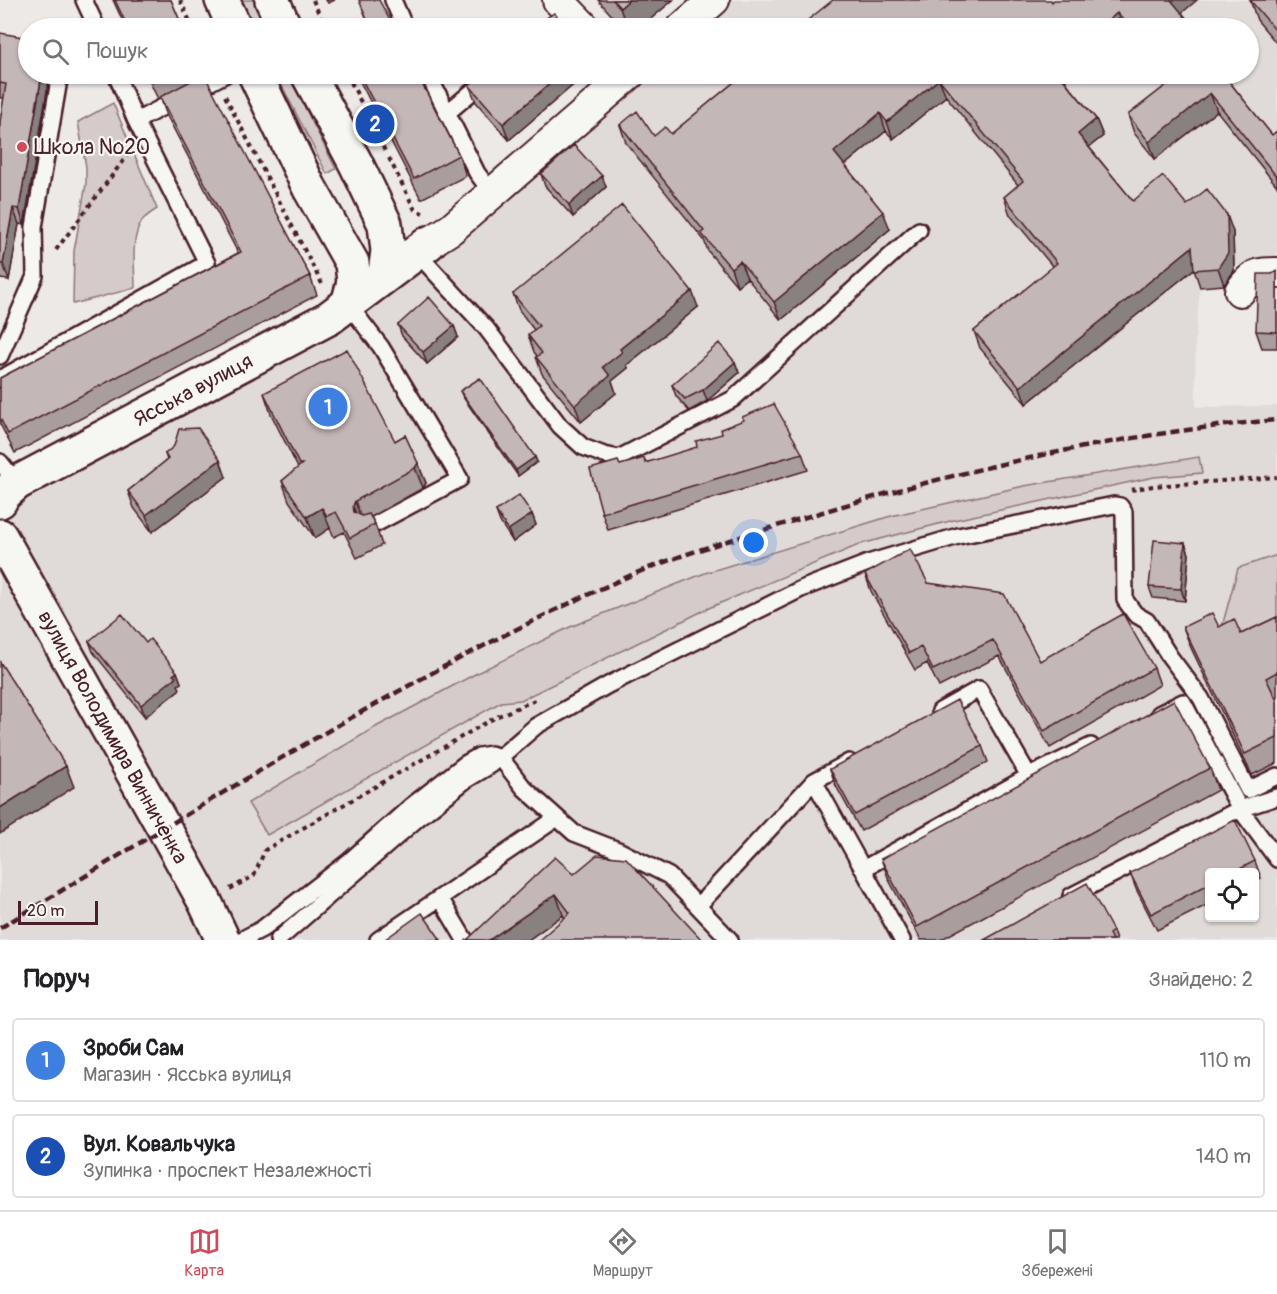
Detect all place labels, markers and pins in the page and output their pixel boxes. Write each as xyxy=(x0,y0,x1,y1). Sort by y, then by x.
pin: 2 xyxy=(356,102,394,146)
place label: Школа №20 xyxy=(34,134,150,161)
marker: Школа №20 xyxy=(15,140,29,154)
pin: 1 xyxy=(308,384,348,430)

